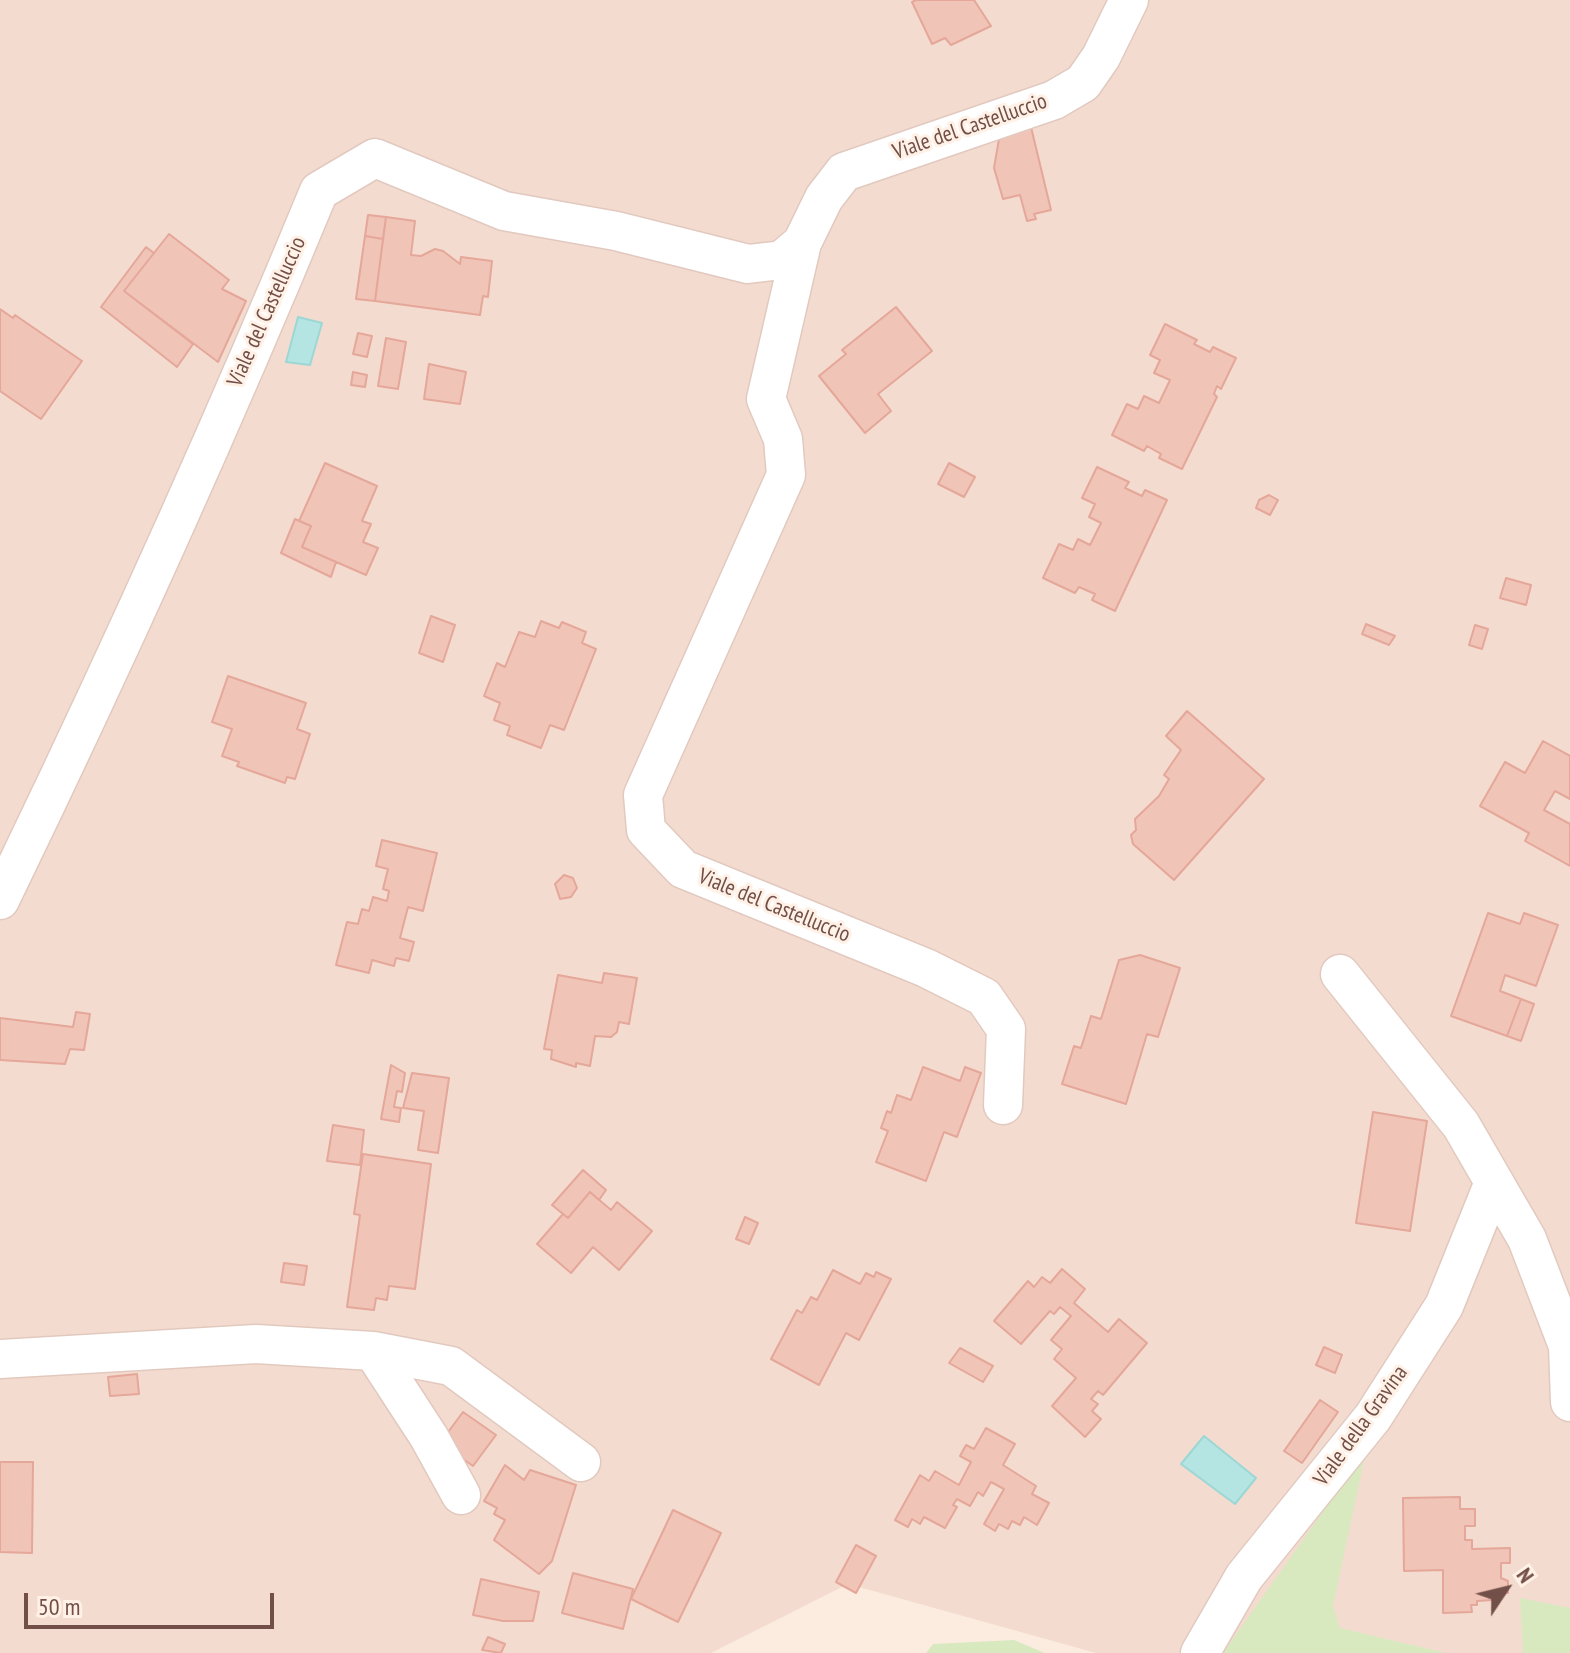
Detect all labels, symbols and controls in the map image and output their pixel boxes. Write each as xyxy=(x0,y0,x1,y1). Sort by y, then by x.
street label: Viale del Castelluccio xyxy=(889,88,1051,166)
street label: Viale del Castelluccio xyxy=(222,233,312,391)
street label: Viale del Castelluccio xyxy=(694,864,854,948)
street label: Viale della Gravina xyxy=(1308,1361,1414,1491)
north arrow xyxy=(1466,1549,1546,1629)
text: N xyxy=(1511,1562,1541,1588)
scale bar xyxy=(28,1577,278,1627)
text: 50 m xyxy=(38,1591,80,1622)

